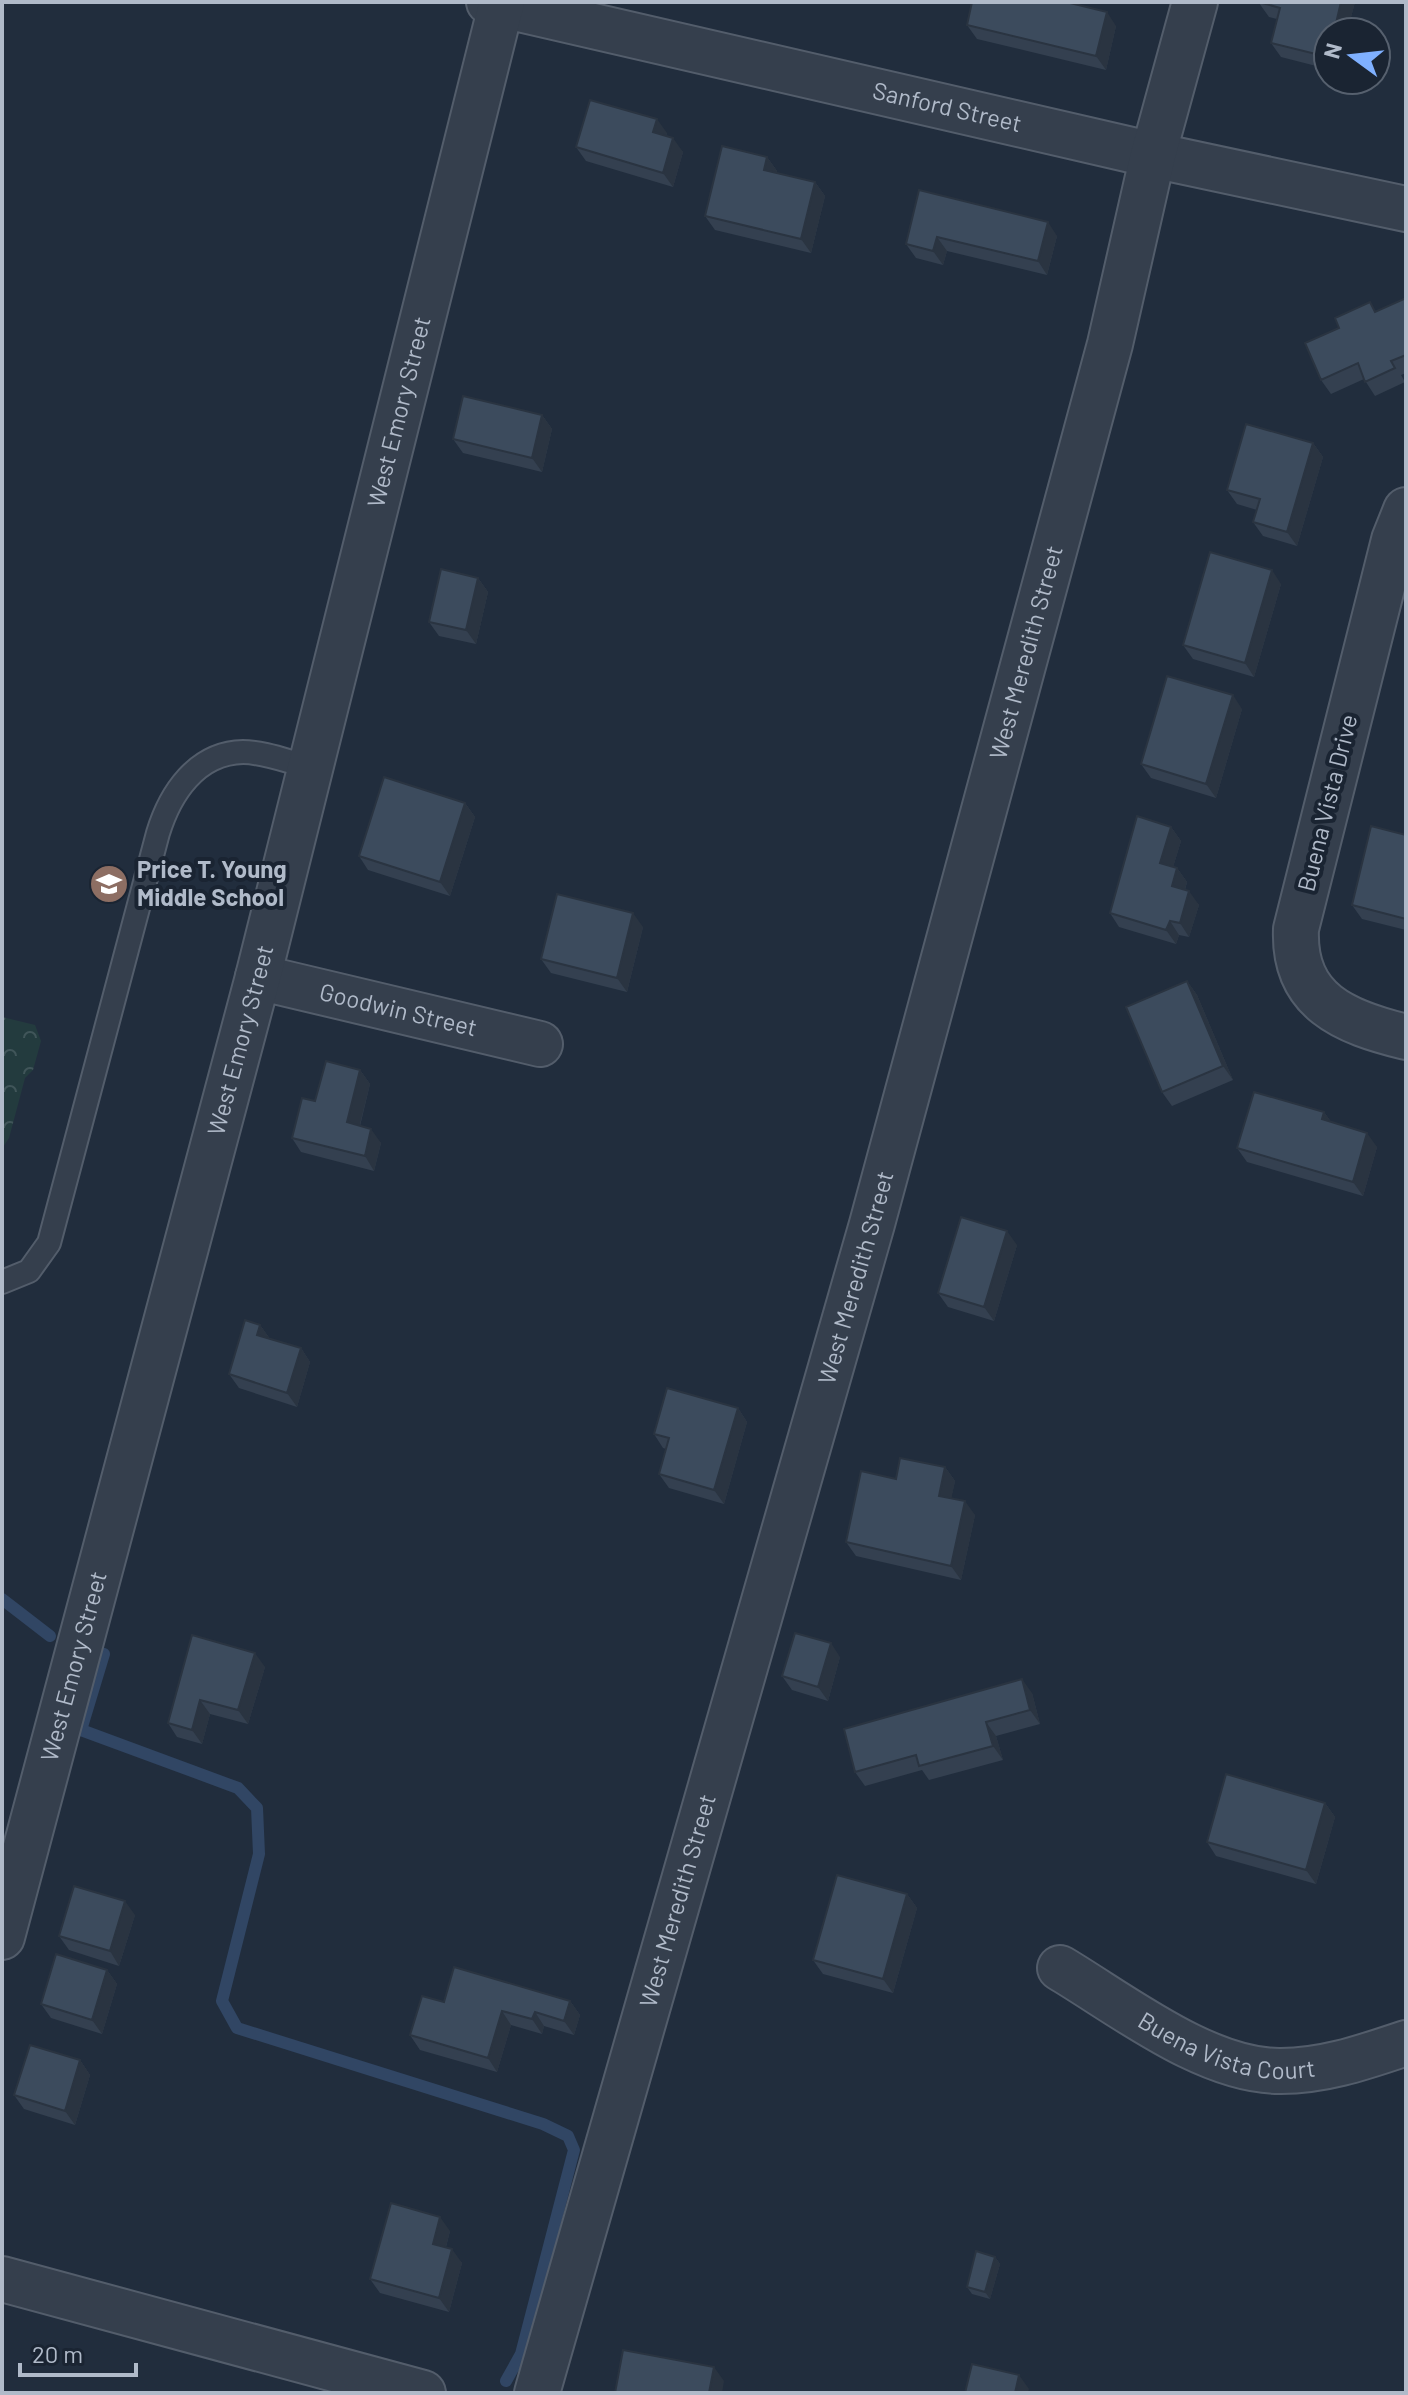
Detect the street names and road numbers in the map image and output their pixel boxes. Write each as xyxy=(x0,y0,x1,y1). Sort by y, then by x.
street label: Sanford Street xyxy=(870,75,1025,137)
street label: West Emory Street xyxy=(360,313,436,510)
street label: West Meredith Street xyxy=(982,542,1068,762)
street label: Buena Vista Drive xyxy=(1291,711,1363,894)
street label: West Emory Street xyxy=(200,942,278,1138)
street label: Goodwin Street xyxy=(317,976,480,1042)
street label: West Meredith Street xyxy=(811,1168,899,1387)
street label: West Emory Street xyxy=(33,1568,112,1764)
street label: West Meredith Street xyxy=(632,1791,721,2010)
street label: Buena Vista Court xyxy=(1133,2005,1317,2084)

